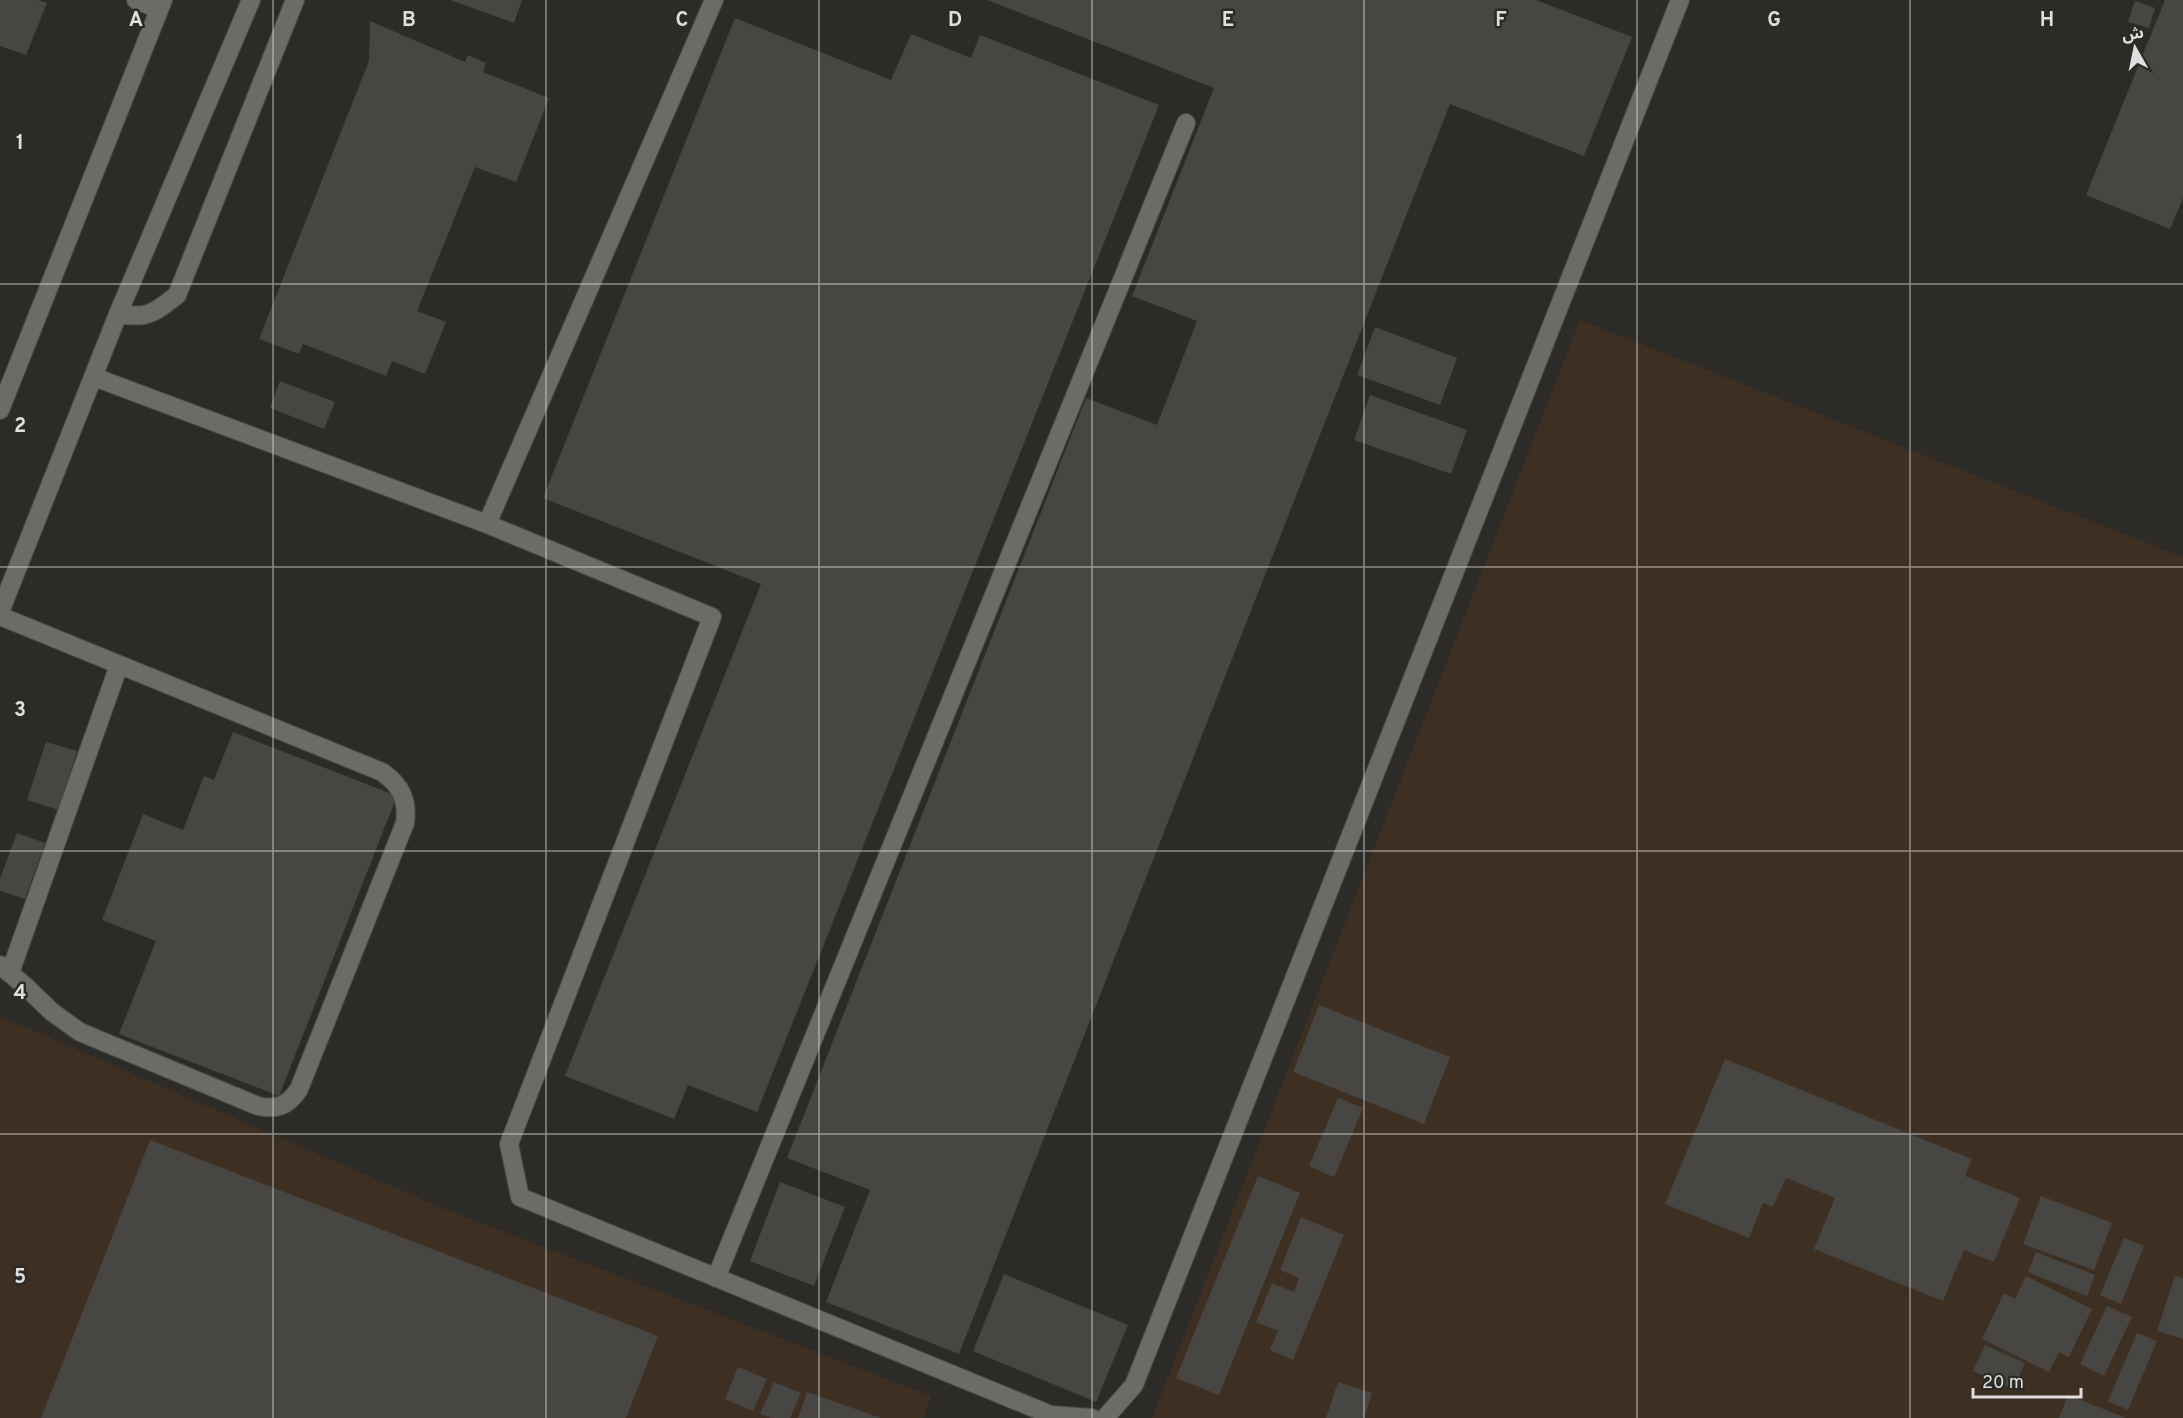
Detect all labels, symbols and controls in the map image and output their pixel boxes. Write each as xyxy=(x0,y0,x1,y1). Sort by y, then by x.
text: A xyxy=(129,8,143,34)
text: B xyxy=(402,8,416,34)
text: C xyxy=(676,8,688,34)
text: D xyxy=(948,8,962,34)
text: E xyxy=(1222,8,1234,34)
text: F xyxy=(1495,8,1507,34)
text: G xyxy=(1767,8,1781,34)
text: H xyxy=(2040,8,2054,34)
north arrow xyxy=(2105,18,2165,78)
text: ش xyxy=(2121,24,2145,47)
text: 1 xyxy=(16,131,24,157)
text: 2 xyxy=(14,414,26,440)
text: 3 xyxy=(14,698,26,724)
text: 4 xyxy=(14,981,26,1007)
text: 5 xyxy=(14,1265,26,1291)
scale bar xyxy=(1973,1361,2081,1399)
text: 20 m xyxy=(1982,1372,2024,1395)

